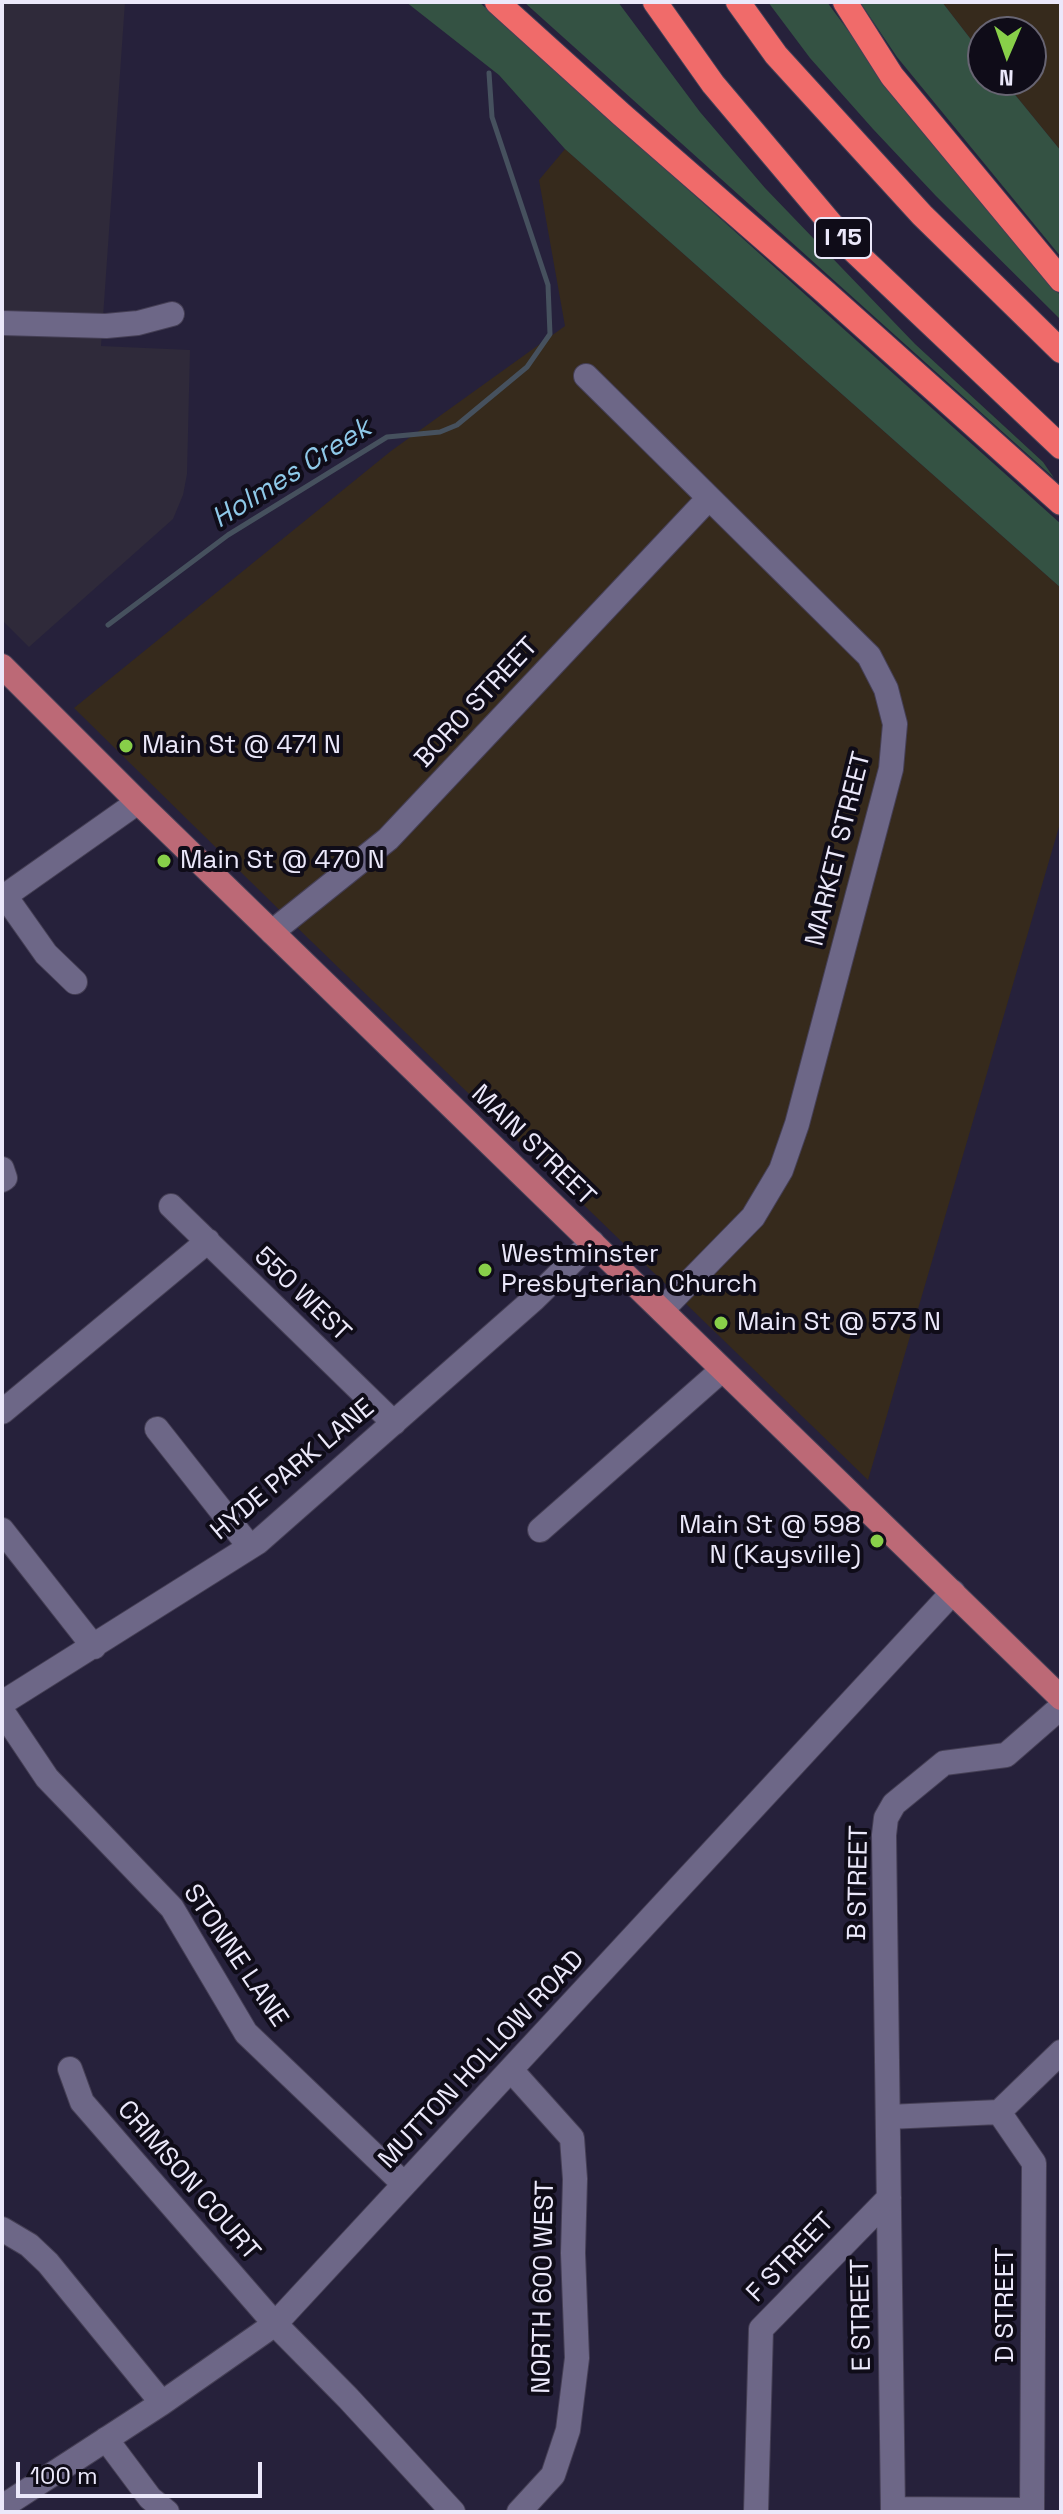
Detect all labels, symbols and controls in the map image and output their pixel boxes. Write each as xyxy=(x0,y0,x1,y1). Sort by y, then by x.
north arrow xyxy=(967,16,1047,96)
text: N xyxy=(998,64,1014,92)
road number: I 15 xyxy=(815,218,871,258)
water label: Holmes Creek xyxy=(206,412,378,536)
street label: BORO STREET xyxy=(409,631,545,775)
place label: Main St @ 471 N xyxy=(142,730,341,762)
marker: Main St @ 471 N xyxy=(117,737,135,755)
street label: MARKET STREET xyxy=(800,749,878,949)
place label: Main St @ 470 N xyxy=(180,845,385,877)
marker: Main St @ 470 N xyxy=(155,852,173,870)
street label: MAIN STREET xyxy=(464,1079,602,1213)
place label: Westminster Presbyterian Church xyxy=(501,1239,757,1300)
street label: 550 WEST xyxy=(247,1241,357,1349)
marker: Westminster Presbyterian Church xyxy=(476,1261,494,1279)
place label: Main St @ 573 N xyxy=(737,1307,941,1339)
marker: Main St @ 573 N xyxy=(712,1314,730,1332)
street label: HYDE PARK LANE xyxy=(205,1393,381,1547)
place label: Main St @ 598 N (Kaysville) xyxy=(679,1510,861,1572)
marker: Main St @ 598 N (Kaysville) xyxy=(868,1532,886,1550)
street label: B STREET xyxy=(842,1825,876,1941)
street label: STONNE LANE xyxy=(176,1879,294,2033)
street label: MUTTON HOLLOW ROAD xyxy=(373,1944,591,2176)
street label: CRIMSON COURT xyxy=(110,2095,266,2267)
street label: NORTH 600 WEST xyxy=(527,2180,561,2394)
street label: F STREET xyxy=(741,2207,841,2309)
street label: D STREET xyxy=(990,2247,1022,2363)
street label: E STREET xyxy=(845,2258,879,2372)
scale bar xyxy=(20,2446,266,2496)
text: 100 m xyxy=(30,2460,98,2491)

